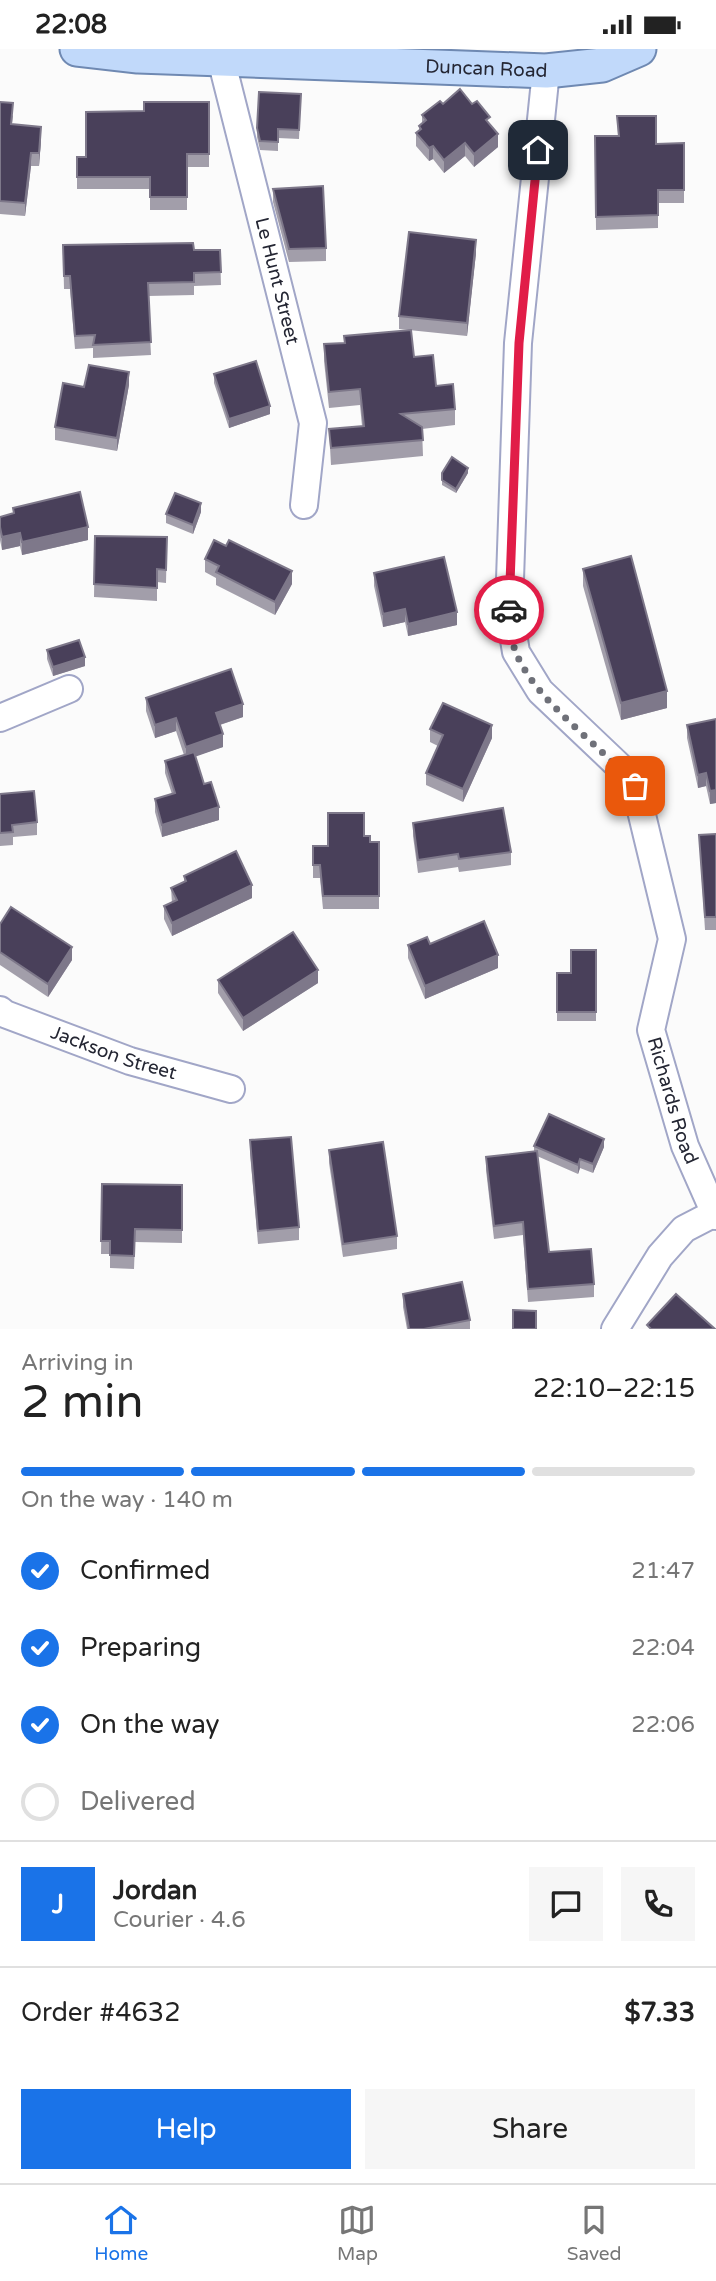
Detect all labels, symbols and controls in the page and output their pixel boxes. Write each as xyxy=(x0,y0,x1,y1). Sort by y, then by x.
text: 22:08 xyxy=(35,9,107,40)
street label: Duncan Road xyxy=(425,56,548,82)
pin xyxy=(508,120,568,180)
icon: home xyxy=(519,131,557,169)
street label: Le Hunt Street xyxy=(250,215,304,347)
courier xyxy=(474,575,544,645)
icon: car xyxy=(490,591,528,629)
pin xyxy=(605,756,665,816)
icon: bag xyxy=(616,767,654,805)
street label: Jackson Street xyxy=(48,1021,179,1084)
street label: Richards Road xyxy=(643,1035,703,1167)
text: Arriving in xyxy=(21,1349,134,1377)
text: 22:10–22:15 xyxy=(533,1373,695,1404)
text: 2 min xyxy=(21,1375,144,1430)
text: On the way · 140 m xyxy=(21,1486,233,1514)
icon: check xyxy=(21,1552,59,1590)
text: Confirmed xyxy=(80,1555,210,1586)
text: 21:47 xyxy=(631,1557,695,1585)
icon: check xyxy=(21,1629,59,1667)
text: Preparing xyxy=(80,1632,201,1663)
text: 22:04 xyxy=(631,1634,695,1662)
icon: check xyxy=(21,1706,59,1744)
text: On the way xyxy=(80,1709,220,1740)
text: 22:06 xyxy=(631,1711,695,1739)
text: Delivered xyxy=(80,1786,196,1817)
button: chat xyxy=(529,1867,603,1941)
button: phone xyxy=(621,1867,695,1941)
text: Jordan xyxy=(113,1875,197,1906)
text: J xyxy=(52,1889,64,1920)
text: Courier · 4.6 xyxy=(113,1906,246,1934)
text: Order #4632 xyxy=(21,1997,181,2028)
text: $7.33 xyxy=(625,1997,695,2028)
button: Help xyxy=(21,2089,351,2169)
button: Share xyxy=(365,2089,695,2169)
tab: Home xyxy=(94,2201,148,2265)
tab: Map xyxy=(337,2201,378,2265)
tab: Saved xyxy=(567,2201,622,2265)

